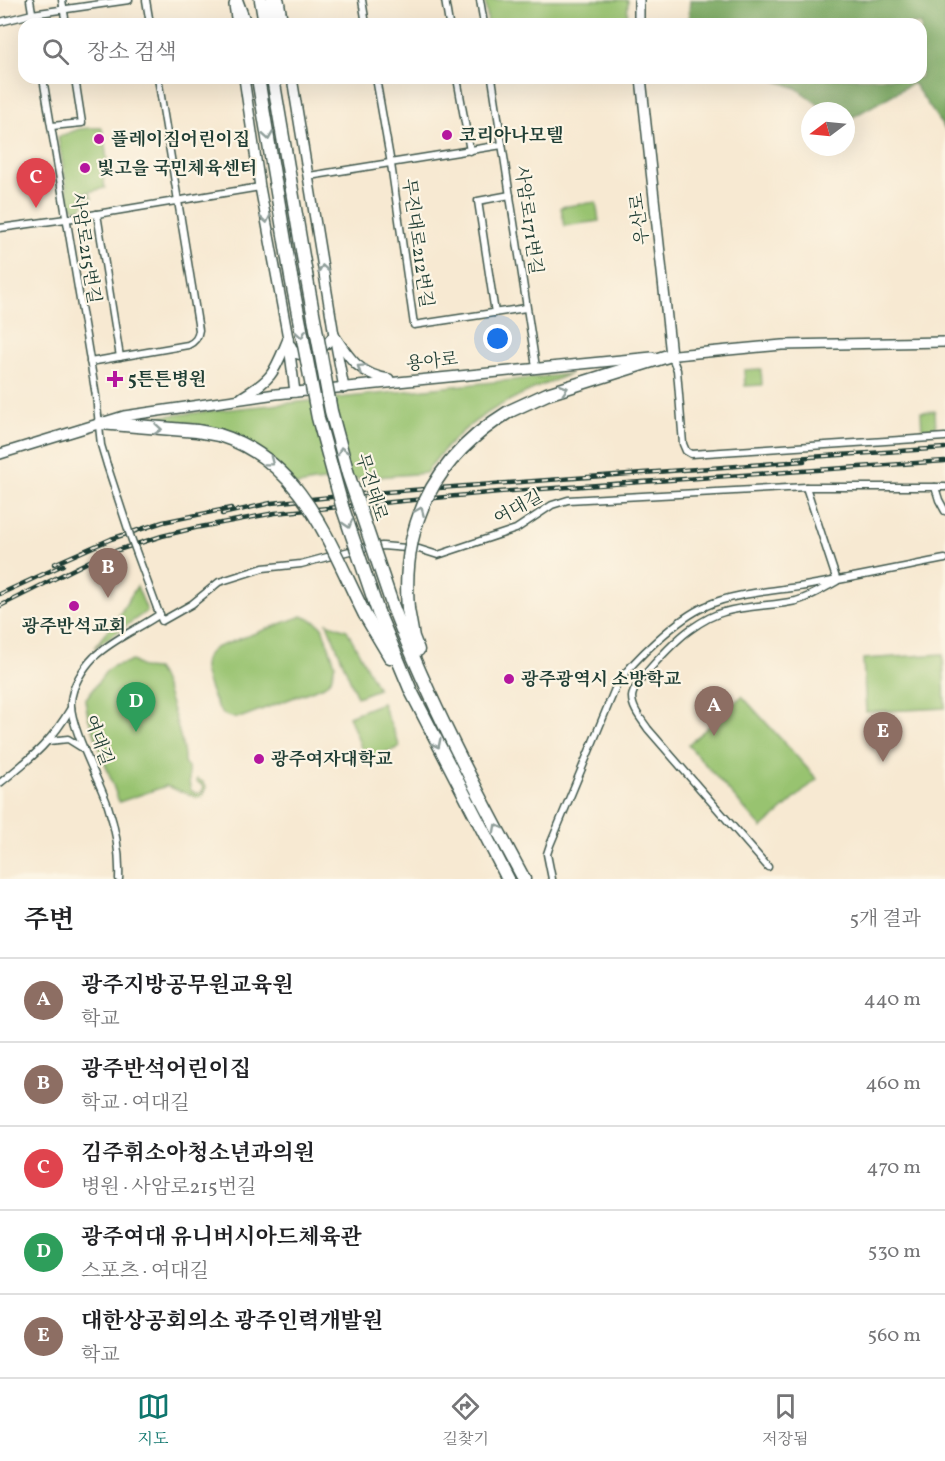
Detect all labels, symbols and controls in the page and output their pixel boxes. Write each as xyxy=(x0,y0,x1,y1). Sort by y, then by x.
search box xyxy=(18,18,927,84)
icon: search xyxy=(39,35,72,68)
text: 장소 검색 xyxy=(87,38,176,69)
north arrow xyxy=(801,102,855,156)
place label: 코리아나모텔 xyxy=(459,124,563,149)
place label: 플레이짐어린이집 xyxy=(111,128,250,153)
marker: 코리아나모텔 xyxy=(440,128,454,142)
one-way arrow xyxy=(261,131,273,140)
marker: 플레이짐어린이집 xyxy=(92,132,106,146)
place label: 빛고을 국민체육센터 xyxy=(97,157,257,182)
pin: C xyxy=(16,158,56,208)
marker: 빛고을 국민체육센터 xyxy=(78,161,92,175)
street label: 사암로171번길 xyxy=(508,164,548,276)
street label: 무진대로212번길 xyxy=(395,177,438,310)
street label: 사암로215번길 xyxy=(63,191,106,306)
street label: 우산로 xyxy=(625,191,656,246)
one-way arrow xyxy=(259,214,272,224)
one-way arrow xyxy=(318,264,330,273)
your location xyxy=(483,324,512,353)
one-way arrow xyxy=(294,329,307,339)
street label: 용아로 xyxy=(405,347,459,378)
one-way arrow xyxy=(357,364,368,375)
place label: 5튼튼병원 xyxy=(128,368,206,393)
marker: 5튼튼병원 xyxy=(106,370,124,388)
one-way arrow xyxy=(558,384,569,396)
one-way arrow xyxy=(154,422,163,435)
one-way arrow xyxy=(337,447,349,457)
street label: 무진대로 xyxy=(348,451,393,524)
one-way arrow xyxy=(264,455,275,466)
street label: 여대길 xyxy=(490,485,548,532)
one-way arrow xyxy=(413,506,425,517)
one-way arrow xyxy=(341,518,353,528)
pin: B xyxy=(88,548,128,598)
marker: 광주반석교회 xyxy=(67,599,81,613)
place label: 광주반석교회 xyxy=(22,615,126,640)
place label: 광주광역시 소방학교 xyxy=(521,668,682,693)
marker: 광주광역시 소방학교 xyxy=(502,672,516,686)
pin: D xyxy=(116,682,156,732)
pin: A xyxy=(694,686,734,736)
street label: 여대길 xyxy=(77,712,118,769)
pin: E xyxy=(864,712,902,762)
one-way arrow xyxy=(429,737,441,748)
place label: 광주여자대학교 xyxy=(271,748,393,773)
marker: 광주여자대학교 xyxy=(252,752,266,766)
one-way arrow xyxy=(493,823,504,834)
text: 주변 xyxy=(24,903,74,939)
text: 5개 결과 xyxy=(849,906,921,934)
text: 광주지방공무원교육원 xyxy=(81,971,294,1002)
text: A xyxy=(36,986,51,1014)
text: 440 m xyxy=(864,986,921,1014)
text: 학교 xyxy=(81,1006,120,1034)
text: 광주반석어린이집 xyxy=(81,1055,251,1086)
text: B xyxy=(37,1070,50,1098)
text: 460 m xyxy=(865,1070,921,1098)
text: 학교 · 여대길 xyxy=(81,1090,190,1118)
text: 김주휘소아청소년과의원 xyxy=(81,1139,315,1170)
text: C xyxy=(37,1154,50,1182)
text: 470 m xyxy=(866,1154,921,1182)
text: 병원 · 사암로215번길 xyxy=(81,1174,256,1202)
text: 광주여대 유니버시아드체육관 xyxy=(81,1223,362,1254)
text: D xyxy=(36,1238,51,1266)
text: 530 m xyxy=(868,1238,921,1266)
text: 스포츠 · 여대길 xyxy=(81,1258,209,1286)
text: 대한상공회의소 광주인력개발원 xyxy=(81,1307,383,1338)
text: E xyxy=(37,1322,50,1350)
text: 560 m xyxy=(868,1322,921,1350)
text: 학교 xyxy=(81,1342,120,1370)
tab: 지도 xyxy=(137,1390,170,1451)
tab: 길찾기 xyxy=(443,1390,489,1451)
tab: 저장됨 xyxy=(762,1390,808,1451)

